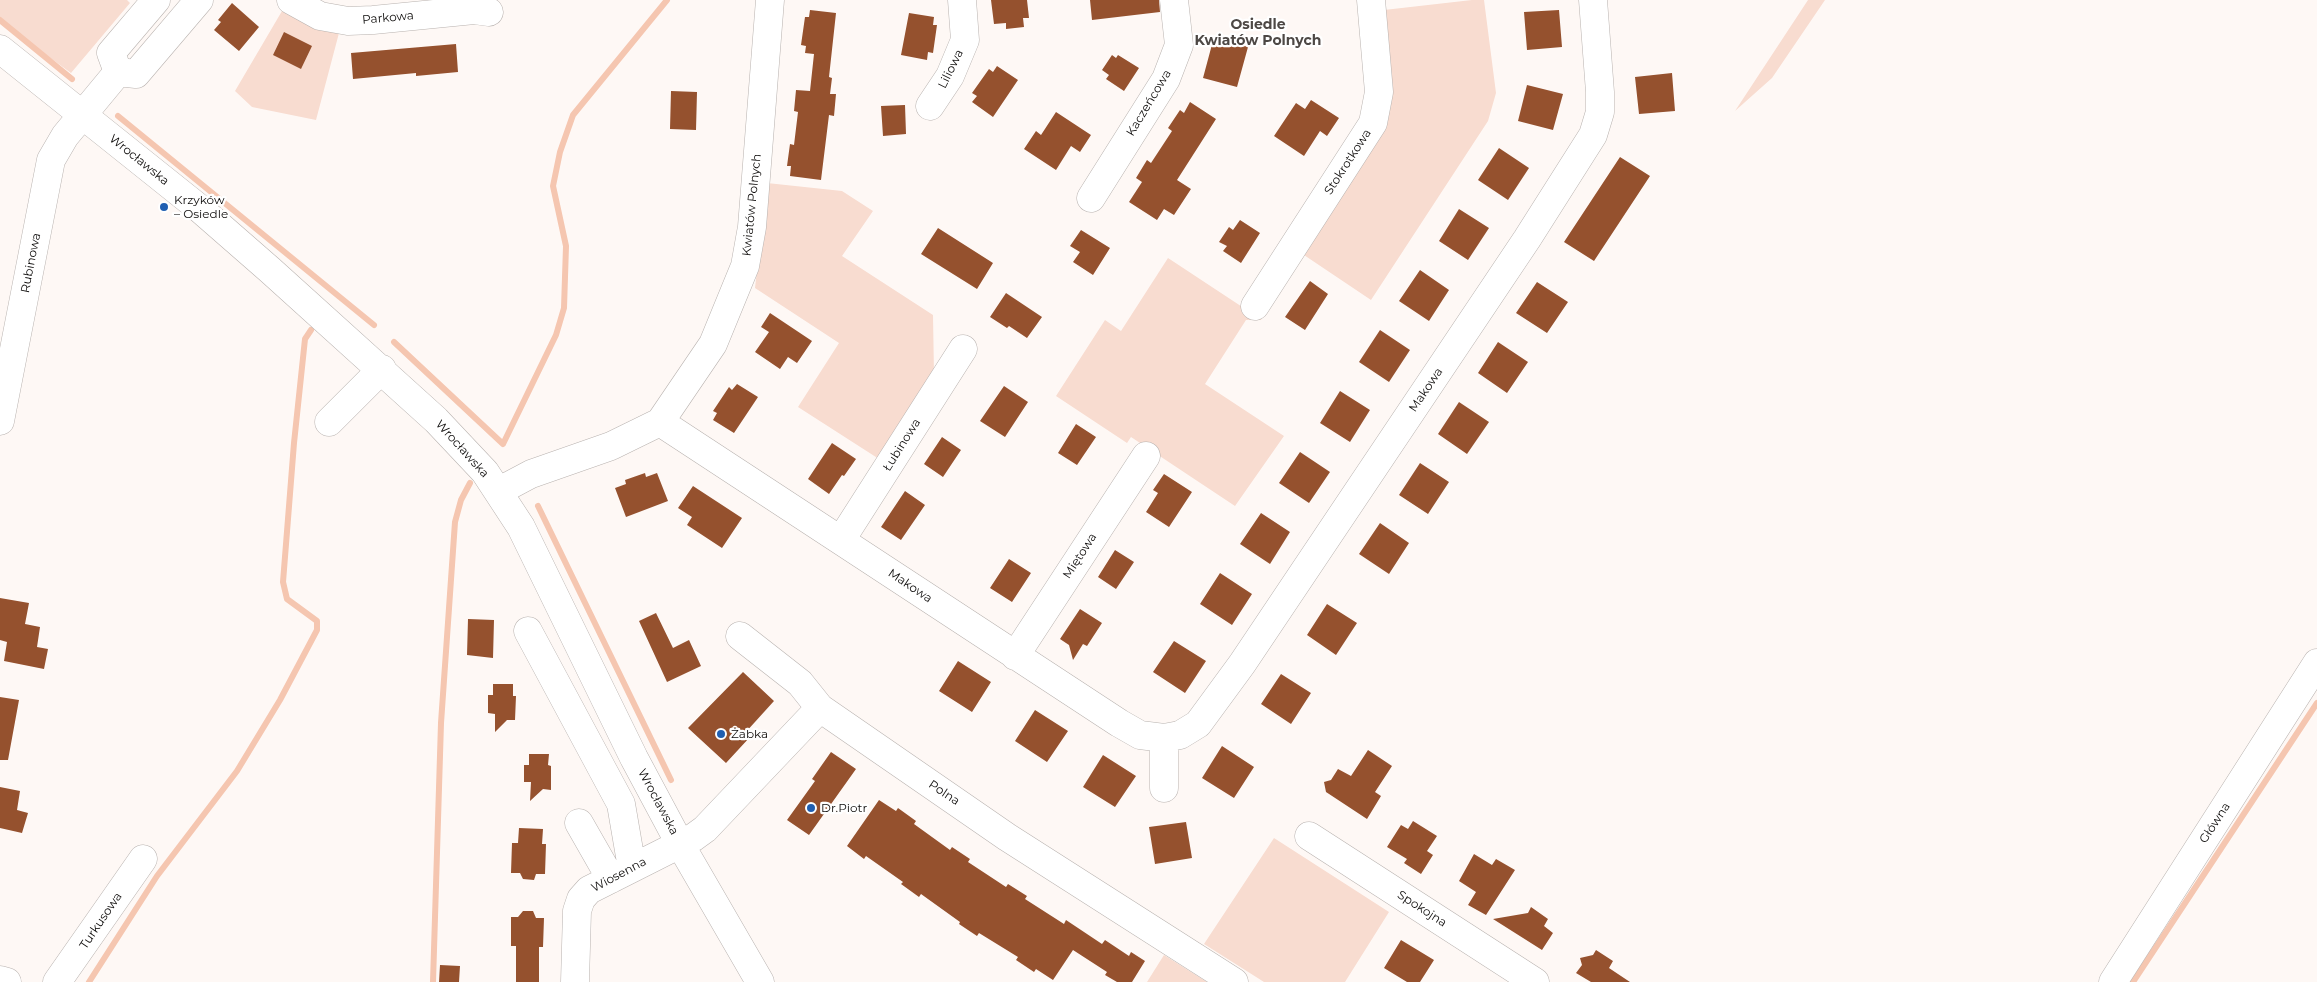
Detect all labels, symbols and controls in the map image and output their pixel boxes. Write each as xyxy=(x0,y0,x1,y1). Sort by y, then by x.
street label: Parkowa xyxy=(362,9,414,27)
district label: Osiedle Kwiatów Polnych xyxy=(1195,17,1321,49)
street label: Liliowa xyxy=(935,47,967,91)
street label: Kaczeńcowa xyxy=(1124,67,1174,139)
street label: Stokrotkowa xyxy=(1321,126,1375,198)
street label: Wrocławska xyxy=(106,132,172,188)
street label: Kwiatów Polnych xyxy=(739,153,765,257)
place label: Krzyków – Osiedle xyxy=(174,193,228,221)
marker: Krzyków – Osiedle xyxy=(158,201,170,213)
street label: Rubinowa xyxy=(18,232,44,294)
street label: Makowa xyxy=(1406,365,1446,415)
street label: Łubinowa xyxy=(880,416,924,474)
street label: Wrocławska xyxy=(432,417,492,481)
street label: Miętowa xyxy=(1060,531,1100,581)
street label: Makowa xyxy=(885,566,935,606)
place label: Żabka xyxy=(731,727,768,741)
marker: Żabka xyxy=(715,728,727,740)
street label: Wrocławska xyxy=(635,767,681,837)
street label: Polna xyxy=(926,777,962,809)
street label: Główna xyxy=(2197,800,2233,846)
place label: Dr.Piotr xyxy=(821,801,867,815)
marker: Dr.Piotr xyxy=(805,802,817,814)
street label: Wiosenna xyxy=(589,854,649,896)
street label: Spokojna xyxy=(1395,888,1449,930)
street label: Turkusowa xyxy=(77,890,125,952)

